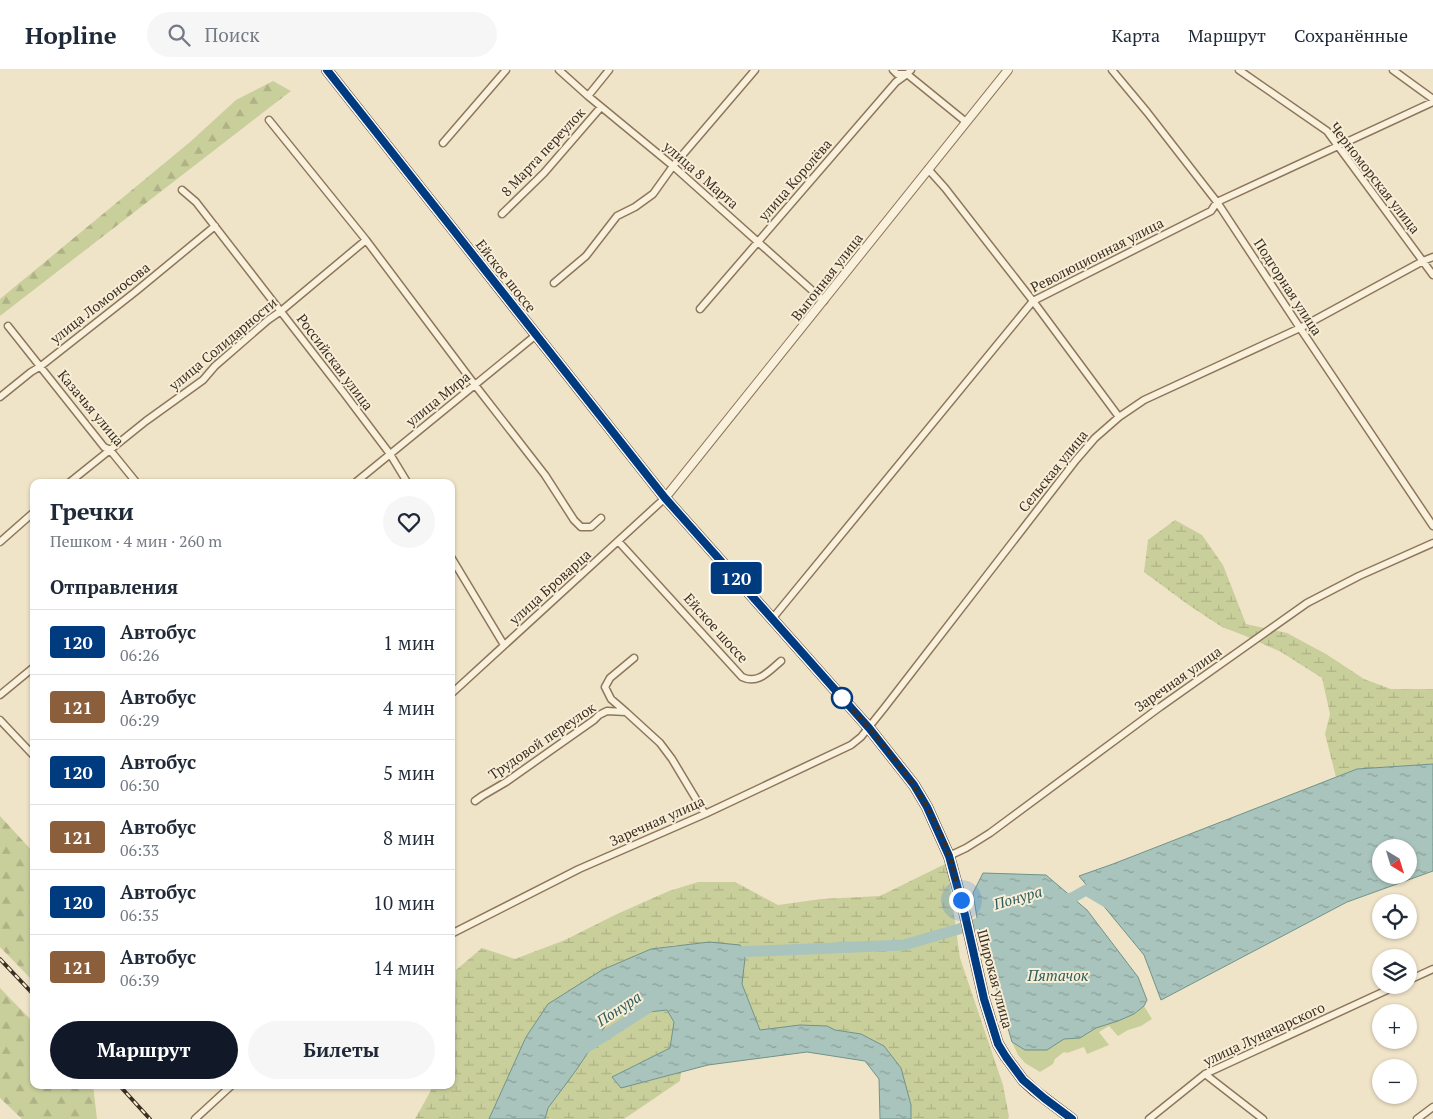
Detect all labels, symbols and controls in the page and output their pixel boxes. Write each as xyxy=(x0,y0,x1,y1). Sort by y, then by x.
search box xyxy=(147,12,497,57)
text: Hopline xyxy=(25,19,117,51)
icon: search xyxy=(165,21,193,49)
text: Поиск xyxy=(205,22,260,47)
text: Карта xyxy=(1111,23,1160,47)
text: Маршрут xyxy=(1188,23,1266,47)
text: Сохранённые xyxy=(1294,23,1408,47)
street label: 8 Марта переулок xyxy=(496,103,589,200)
street label: Черноморская улица xyxy=(1326,118,1425,237)
street label: улица Королёва xyxy=(753,135,835,225)
street label: улица 8 Марта xyxy=(659,136,743,213)
street label: Революционная улица xyxy=(1027,213,1167,296)
street label: Выгонная улица xyxy=(786,229,867,324)
street label: Подгорная улица xyxy=(1250,234,1327,339)
street label: Ейское шоссе xyxy=(472,235,541,316)
street label: улица Ломоносова xyxy=(45,258,153,348)
street label: улица Солидарности xyxy=(164,293,281,395)
street label: Российская улица xyxy=(293,310,378,414)
street label: Казачья улица xyxy=(54,366,129,450)
street label: улица Мира xyxy=(401,367,474,431)
street label: Сельская улица xyxy=(1014,426,1092,516)
text: Гречки xyxy=(50,495,134,527)
button: heart xyxy=(383,496,435,548)
text: Пешком · 4 мин · 260 m xyxy=(50,530,222,552)
street label: улица Броварца xyxy=(504,545,595,629)
line badge: 120 xyxy=(707,562,765,594)
text: 120 xyxy=(721,566,751,590)
text: Отправления xyxy=(50,574,178,599)
street label: Ейское шоссе xyxy=(680,589,753,667)
text: Автобус xyxy=(120,619,196,644)
text: 120 xyxy=(62,630,93,654)
text: 1 мин xyxy=(383,630,435,655)
street label: Заречная улица xyxy=(1130,641,1225,716)
text: 06:26 xyxy=(120,644,159,666)
text: Автобус xyxy=(120,684,196,709)
unlabelled marker xyxy=(831,687,853,709)
text: 121 xyxy=(62,695,93,719)
text: 4 мин xyxy=(383,695,435,720)
street label: Трудовой переулок xyxy=(484,697,599,784)
text: 06:29 xyxy=(120,709,159,731)
text: Автобус xyxy=(120,749,196,774)
text: 120 xyxy=(62,760,93,784)
text: 5 мин xyxy=(383,760,435,785)
text: 06:30 xyxy=(120,774,159,796)
street label: Заречная улица xyxy=(606,791,707,850)
text: Автобус xyxy=(120,814,196,839)
text: 121 xyxy=(62,825,93,849)
text: 8 мин xyxy=(383,825,435,850)
text: 06:33 xyxy=(120,839,159,861)
north arrow xyxy=(1372,839,1418,884)
map controls xyxy=(1372,839,1417,1104)
text: Автобус xyxy=(120,879,196,904)
water label: Понура xyxy=(990,881,1044,914)
your location xyxy=(949,888,974,913)
text: 120 xyxy=(62,890,93,914)
text: 10 мин xyxy=(373,890,435,915)
button: locate xyxy=(1372,894,1417,939)
text: 06:35 xyxy=(120,904,159,926)
street label: Широкая улица xyxy=(973,927,1018,1030)
text: Автобус xyxy=(120,944,196,969)
button: layers xyxy=(1372,949,1417,994)
text: 121 xyxy=(62,955,93,979)
text: 14 мин xyxy=(373,955,435,980)
water label: Пятачок xyxy=(1027,965,1089,985)
text: 06:39 xyxy=(120,969,159,991)
water label: Понура xyxy=(591,986,645,1031)
street label: улица Луначарского xyxy=(1199,997,1328,1070)
button: + xyxy=(1372,1004,1417,1049)
button: Маршрут xyxy=(50,1021,238,1079)
button: Билеты xyxy=(248,1021,435,1079)
button: − xyxy=(1372,1059,1417,1104)

